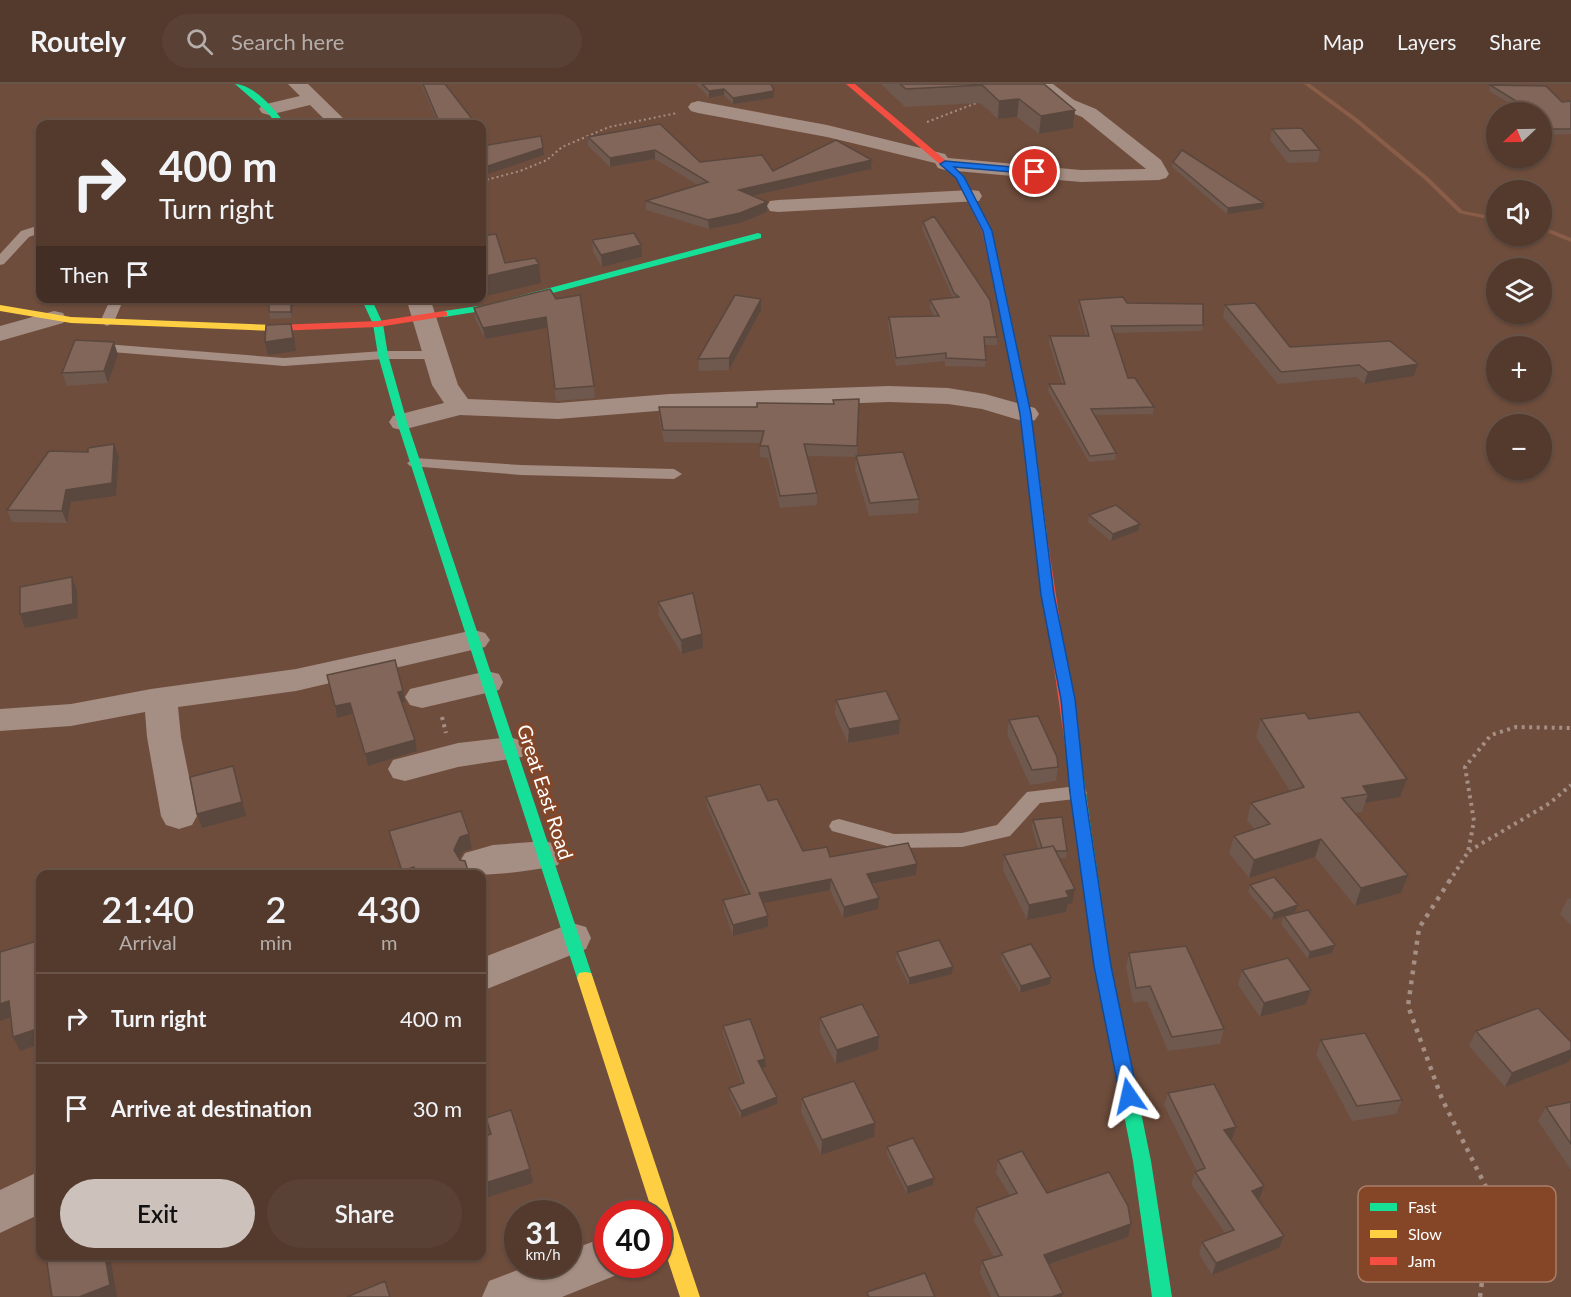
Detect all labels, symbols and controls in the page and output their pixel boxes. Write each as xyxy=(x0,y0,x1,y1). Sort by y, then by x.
search box xyxy=(162,14,582,68)
text: Routely xyxy=(30,24,126,58)
icon: search xyxy=(183,25,216,58)
text: Search here xyxy=(231,28,344,55)
text: Map xyxy=(1323,29,1364,54)
text: Layers xyxy=(1397,29,1456,54)
text: Share xyxy=(1489,29,1541,54)
north arrow xyxy=(1486,102,1552,168)
map controls xyxy=(1486,102,1552,480)
text: 400 m xyxy=(159,141,277,191)
icon: right xyxy=(60,144,138,222)
pin xyxy=(1009,146,1060,197)
icon: arrive xyxy=(1018,155,1051,188)
button: sound xyxy=(1486,180,1552,246)
text: Turn right xyxy=(159,192,274,225)
icon: arrive xyxy=(121,258,154,291)
button: layers xyxy=(1486,258,1552,324)
text: Then xyxy=(60,261,109,288)
button: + xyxy=(1486,336,1552,402)
button: − xyxy=(1486,414,1552,480)
street label: Great East Road xyxy=(513,721,579,862)
text: 21:40 xyxy=(102,887,194,931)
text: 2 xyxy=(266,887,286,931)
text: 430 xyxy=(358,887,420,931)
text: Arrival xyxy=(119,930,177,954)
text: min xyxy=(260,930,292,954)
text: m xyxy=(381,930,397,954)
icon: right xyxy=(60,1002,93,1035)
text: Turn right xyxy=(111,1005,206,1032)
text: 400 m xyxy=(400,1005,462,1032)
position arrow xyxy=(1097,1064,1161,1128)
icon: arrive xyxy=(60,1092,93,1125)
text: Arrive at destination xyxy=(111,1095,312,1122)
text: 30 m xyxy=(413,1095,462,1122)
button: Exit xyxy=(60,1179,255,1248)
button: Share xyxy=(267,1179,462,1248)
legend xyxy=(1358,1186,1556,1282)
text: Fast xyxy=(1408,1197,1437,1216)
speed limit sign: 40 xyxy=(594,1200,672,1278)
text: 31 xyxy=(526,1214,560,1250)
text: Slow xyxy=(1408,1224,1442,1243)
text: km/h xyxy=(525,1245,561,1263)
text: Jam xyxy=(1408,1251,1436,1270)

